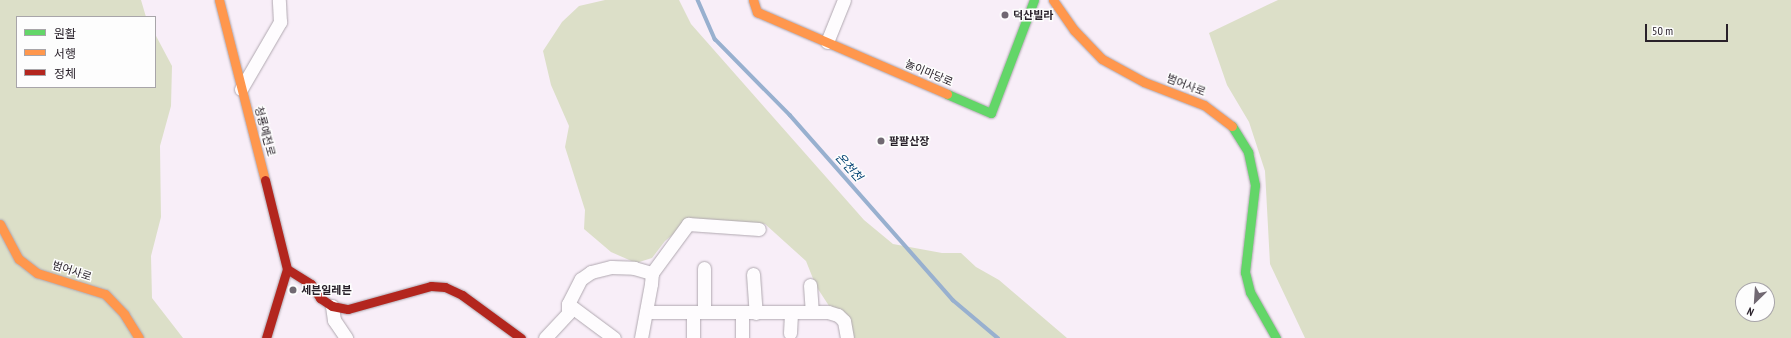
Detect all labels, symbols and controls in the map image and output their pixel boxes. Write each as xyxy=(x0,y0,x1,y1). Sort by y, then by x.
place label: 덕산빌라 xyxy=(1013,8,1053,22)
marker: 덕산빌라 xyxy=(1000,10,1010,20)
legend xyxy=(16,16,156,88)
scale bar xyxy=(1647,16,1730,42)
text: 50 m xyxy=(1652,23,1673,38)
text: 원활 xyxy=(54,26,76,41)
text: 서행 xyxy=(54,46,76,61)
street label: 놀이마당로 xyxy=(903,57,955,89)
text: 정체 xyxy=(54,66,76,81)
street label: 범어사로 xyxy=(1165,72,1207,98)
street label: 청룡예전로 xyxy=(252,105,278,157)
place label: 팔팔산장 xyxy=(889,134,929,148)
marker: 팔팔산장 xyxy=(876,136,886,146)
water label: 온천천 xyxy=(833,150,865,184)
street label: 범어사로 xyxy=(51,258,93,284)
north arrow xyxy=(1735,282,1775,322)
place label: 세븐일레븐 xyxy=(301,283,352,297)
marker: 세븐일레븐 xyxy=(288,285,298,295)
text: N xyxy=(1745,304,1756,320)

